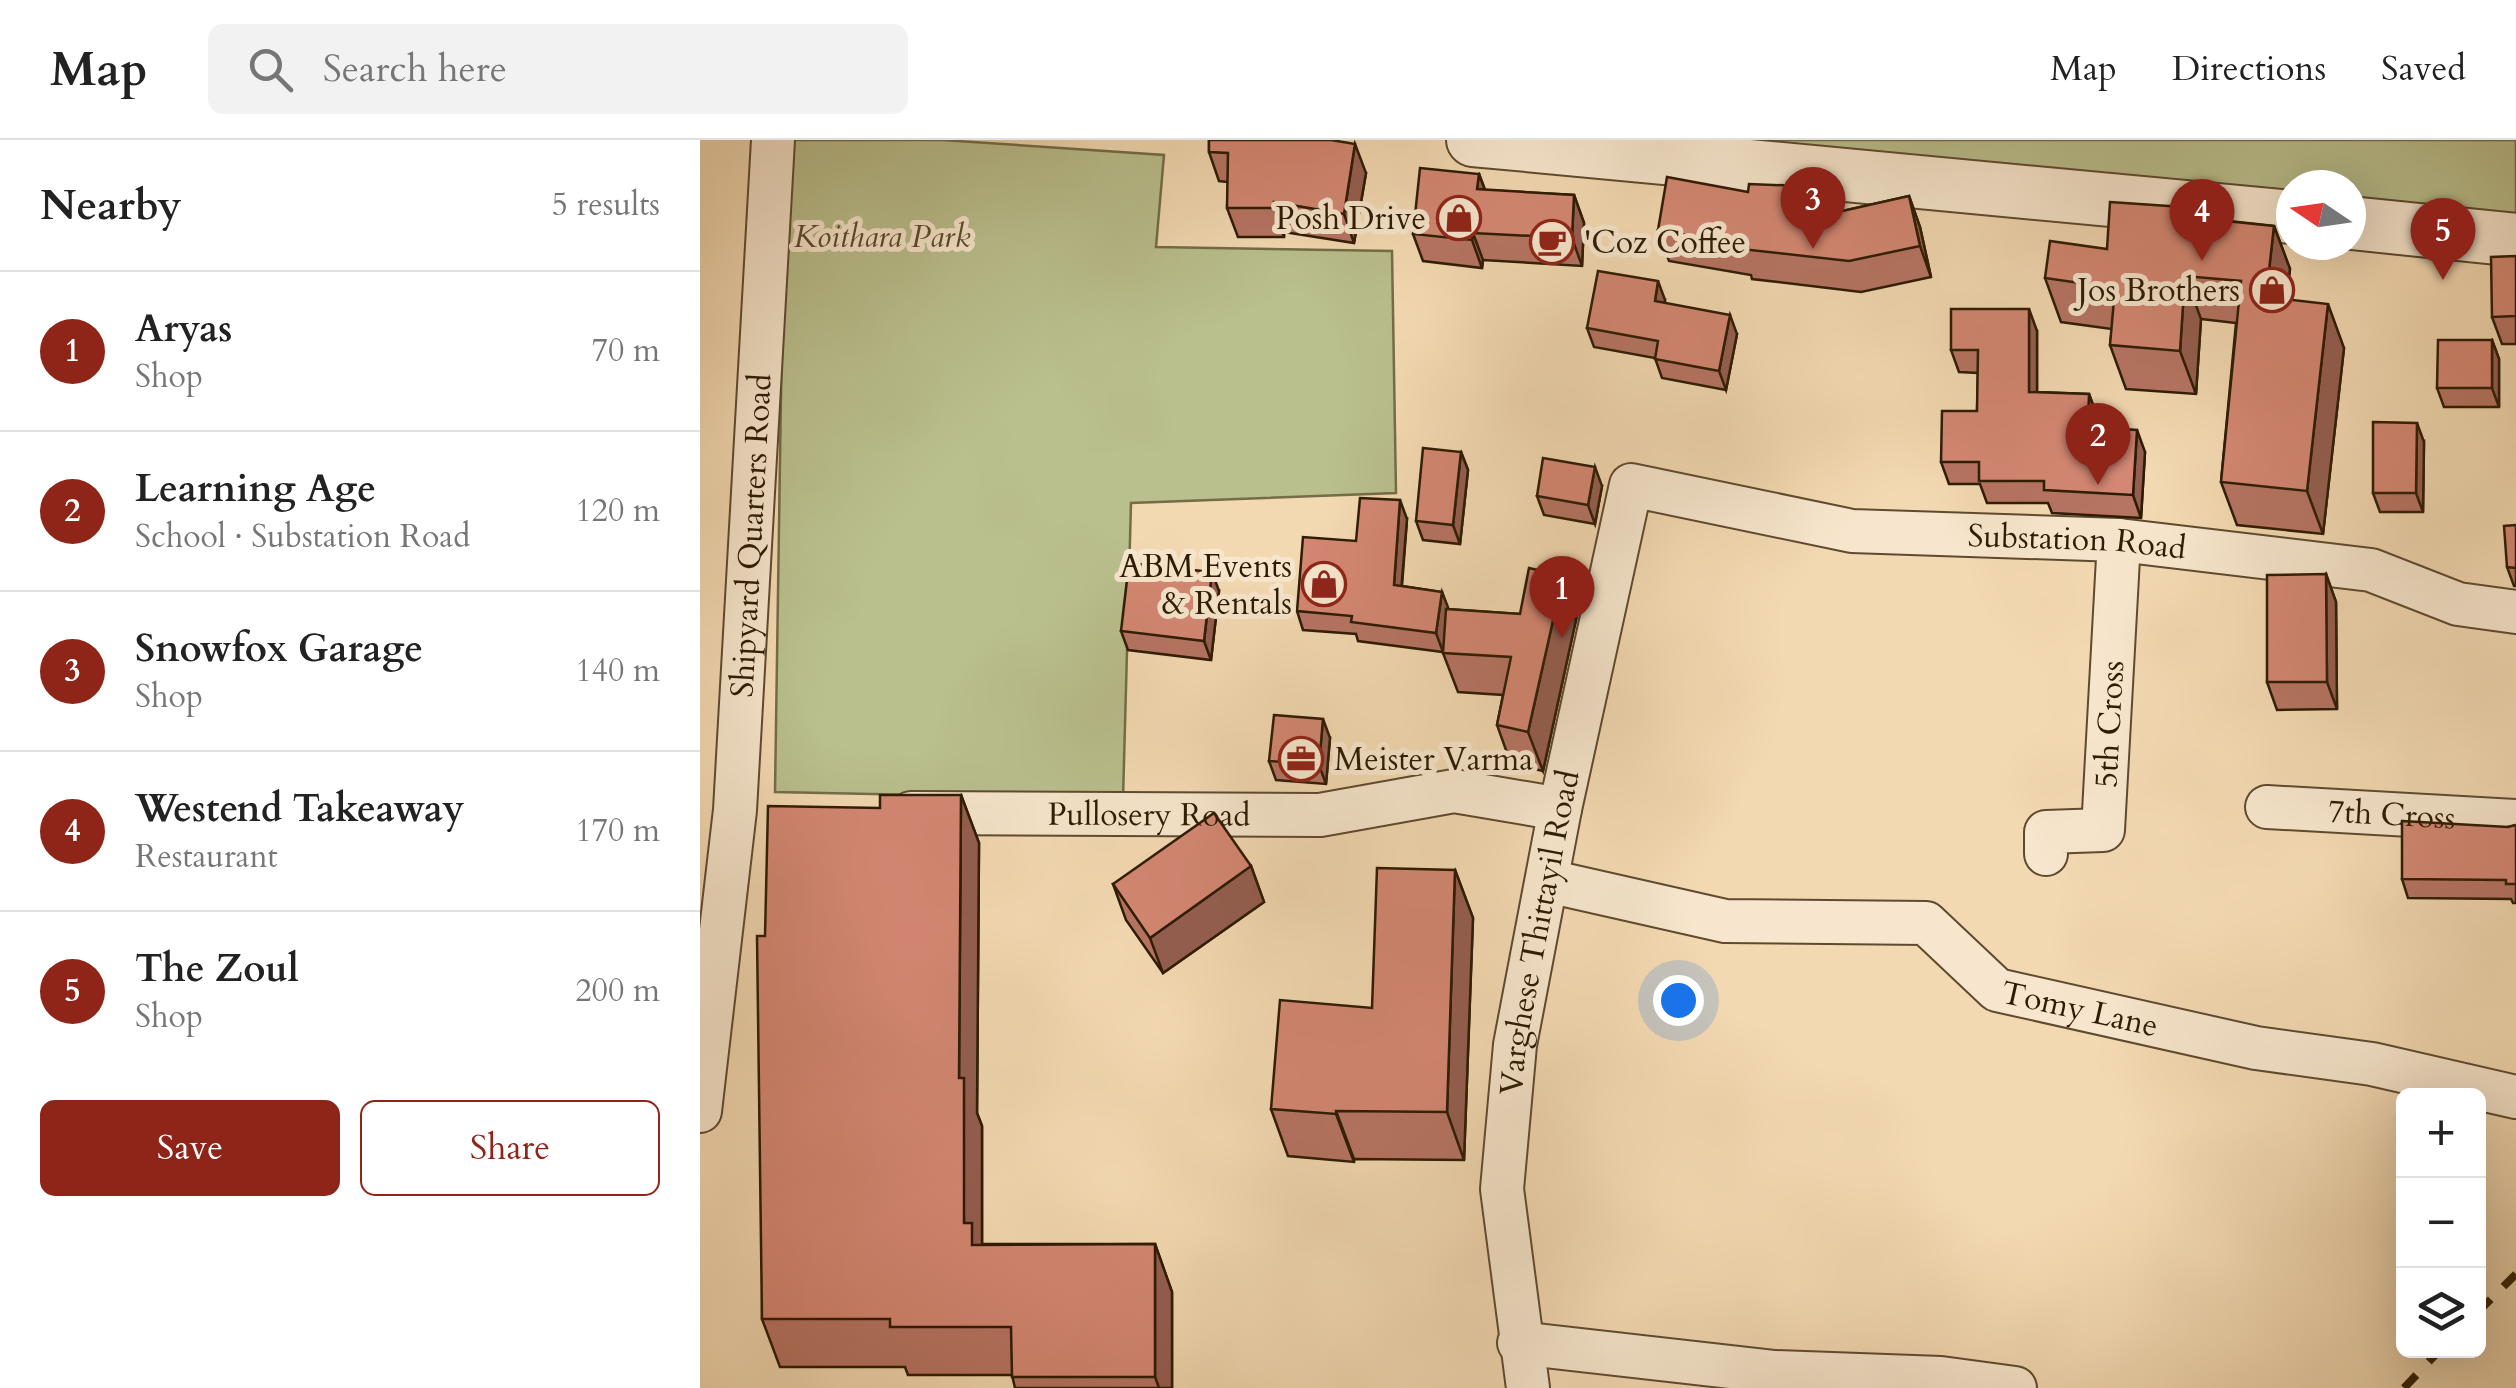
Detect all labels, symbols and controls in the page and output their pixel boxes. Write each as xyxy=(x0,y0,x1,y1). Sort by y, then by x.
search box xyxy=(208,24,908,114)
text: Map xyxy=(50,37,148,102)
icon: search xyxy=(243,42,298,97)
text: Search here xyxy=(323,43,507,95)
text: Map xyxy=(2050,45,2117,93)
text: Directions xyxy=(2172,45,2326,93)
text: Saved xyxy=(2381,45,2466,93)
pin: 3 xyxy=(1780,167,1846,249)
north arrow xyxy=(2276,170,2366,260)
text: Nearby xyxy=(40,177,182,234)
pin: 4 xyxy=(2170,178,2234,261)
text: 5 results xyxy=(552,183,660,227)
shop icon: Posh Drive xyxy=(1436,195,1482,241)
place label: Posh Drive xyxy=(1276,197,1426,241)
pin: 5 xyxy=(2410,198,2476,280)
park label: Koithara Park xyxy=(793,215,971,259)
cafe icon: 'Coz Coffee xyxy=(1529,219,1575,265)
place label: 'Coz Coffee xyxy=(1584,221,1746,265)
shop icon: Jos Brothers xyxy=(2249,267,2295,313)
place label: Jos Brothers xyxy=(2073,269,2240,313)
text: Aryas xyxy=(135,303,232,355)
text: 1 xyxy=(64,329,81,373)
text: 70 m xyxy=(592,329,660,373)
text: Shop xyxy=(135,355,203,399)
street label: Shipyard Quarters Road xyxy=(720,372,783,699)
pin: 2 xyxy=(2066,402,2130,485)
text: Learning Age xyxy=(135,463,376,515)
text: 2 xyxy=(64,489,81,533)
text: 120 m xyxy=(575,489,660,533)
street label: Substation Road xyxy=(1967,514,2188,571)
text: School · Substation Road xyxy=(135,515,470,559)
place label: ABM Events & Rentals xyxy=(1119,545,1292,626)
pin: 1 xyxy=(1530,556,1594,638)
shop icon: ABM Events & Rentals xyxy=(1301,561,1347,607)
text: Snowfox Garage xyxy=(135,623,423,675)
text: 3 xyxy=(64,649,81,693)
text: 140 m xyxy=(575,649,660,693)
street label: 5th Cross xyxy=(2084,659,2135,789)
text: Shop xyxy=(135,675,203,719)
office icon: Meister Varma xyxy=(1278,736,1324,782)
place label: Meister Varma xyxy=(1334,738,1533,782)
street label: Varghese Thittayil Road xyxy=(1490,766,1591,1097)
text: Westend Takeaway xyxy=(135,783,464,835)
street label: 7th Cross xyxy=(2327,789,2457,841)
street label: Pullosery Road xyxy=(1047,793,1250,838)
text: 4 xyxy=(64,809,81,853)
text: 170 m xyxy=(575,809,660,853)
text: Restaurant xyxy=(135,835,278,879)
text: The Zoul xyxy=(135,943,299,995)
text: 5 xyxy=(64,969,81,1013)
text: 200 m xyxy=(575,969,660,1013)
street label: Tomy Lane xyxy=(1997,971,2162,1048)
your location xyxy=(1653,975,1704,1026)
text: Shop xyxy=(135,995,203,1039)
map controls xyxy=(2396,1088,2486,1358)
button: + xyxy=(2396,1088,2486,1178)
button: Save xyxy=(40,1100,340,1196)
button: Share xyxy=(360,1100,660,1196)
button: − xyxy=(2396,1178,2486,1268)
button: layers xyxy=(2396,1268,2486,1358)

